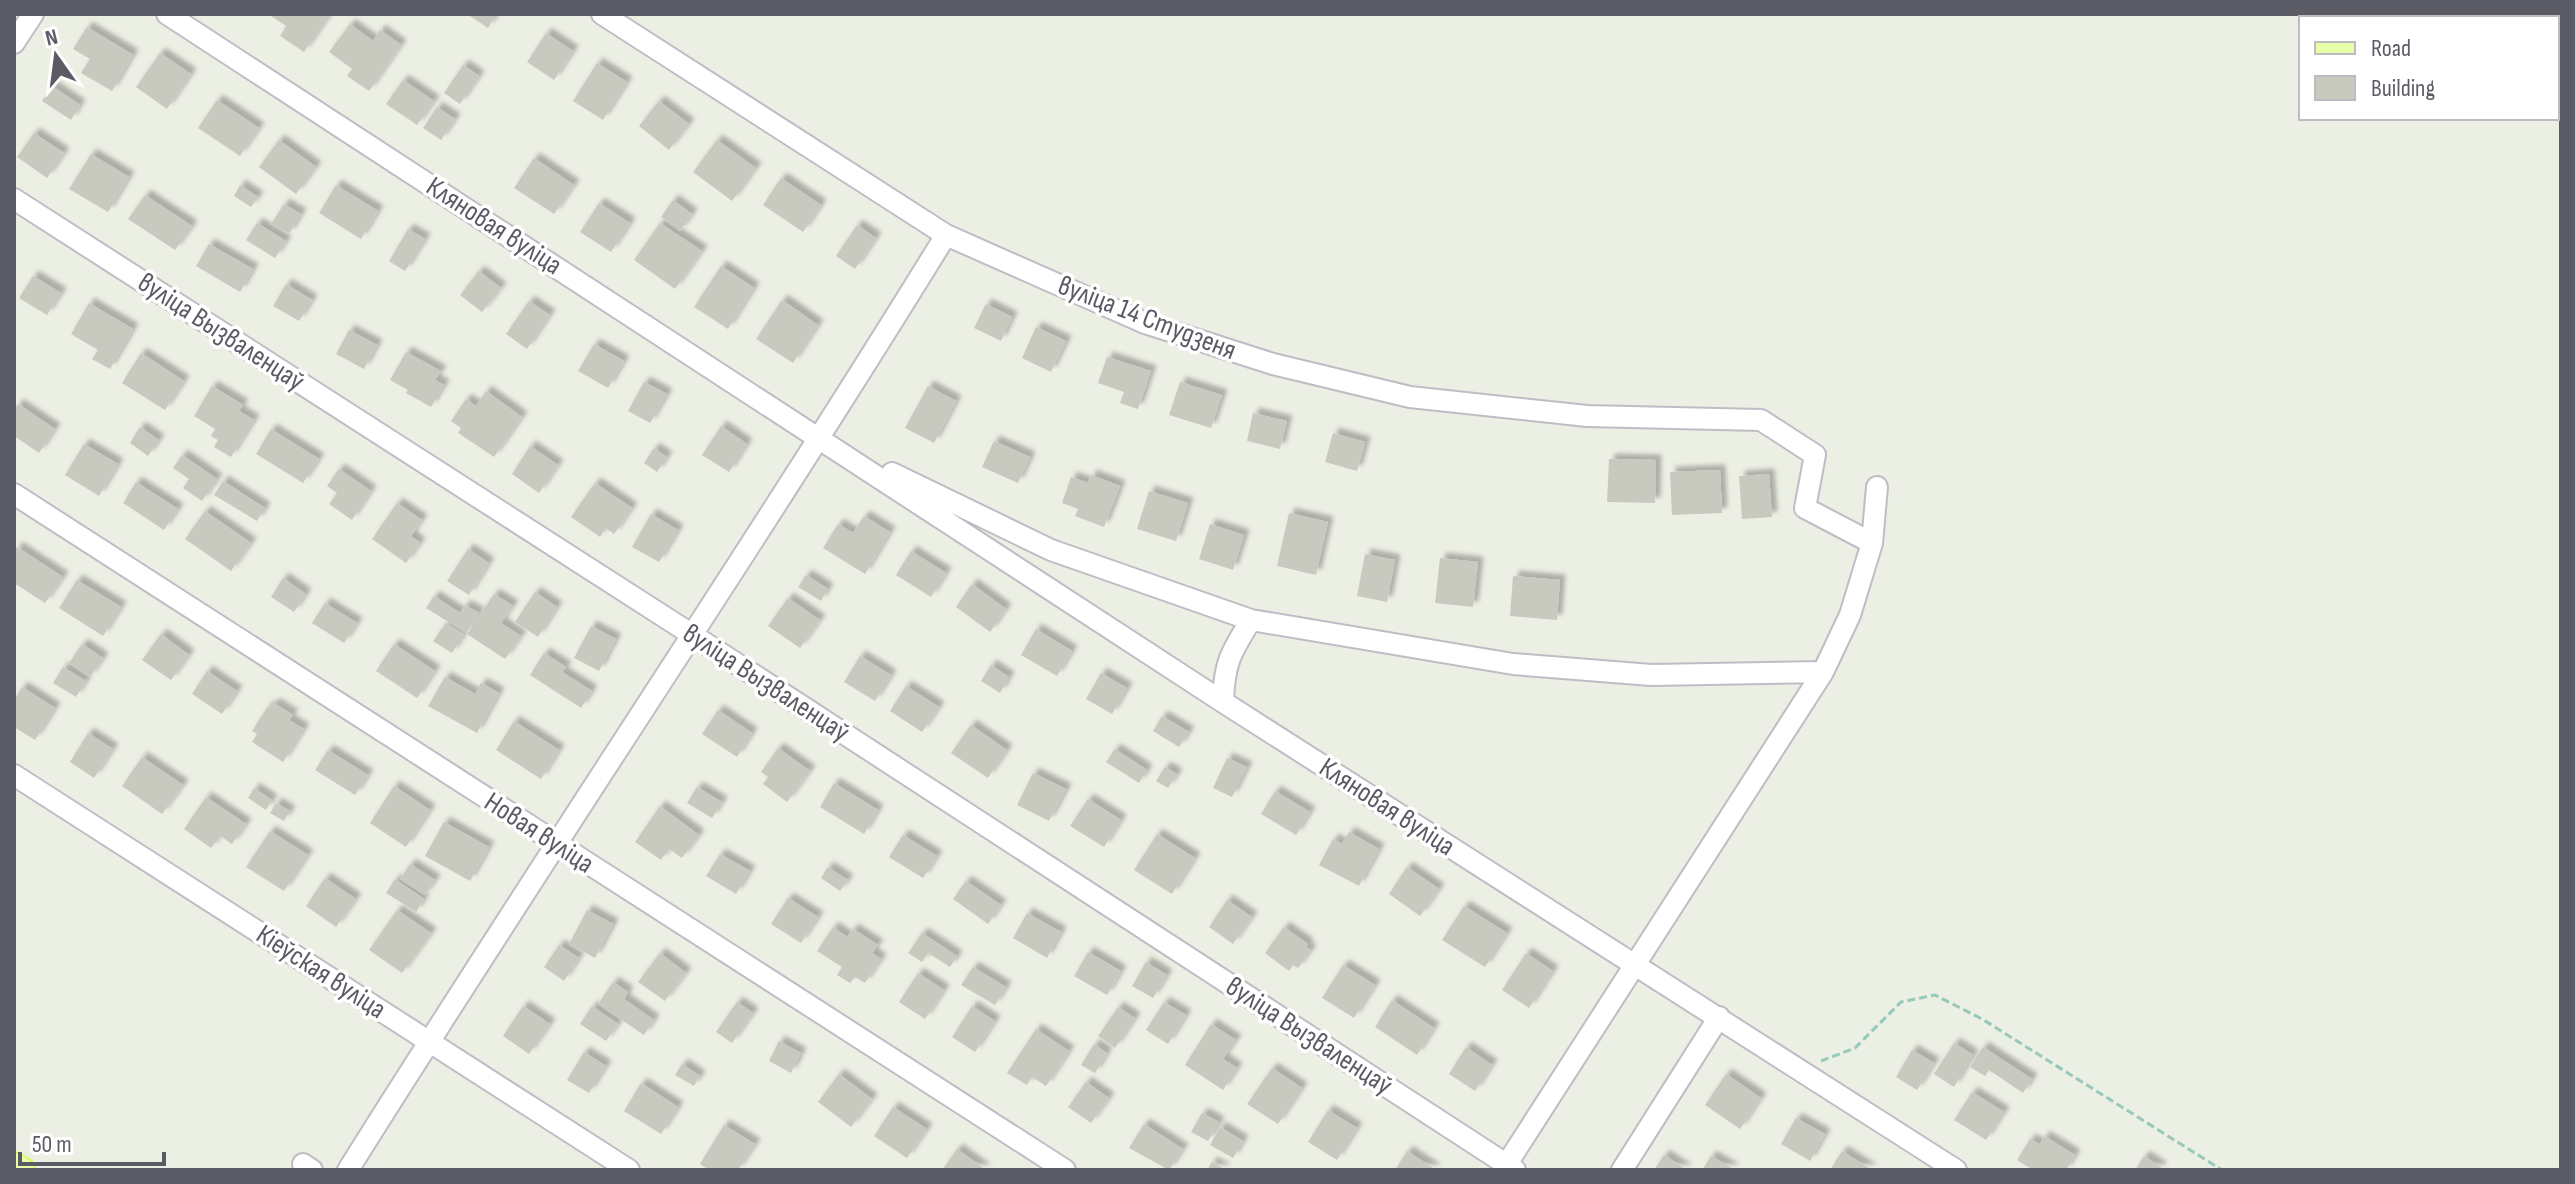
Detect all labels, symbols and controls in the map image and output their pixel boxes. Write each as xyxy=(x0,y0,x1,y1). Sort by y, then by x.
north arrow xyxy=(16,16,96,96)
legend xyxy=(2299,16,2559,120)
text: N xyxy=(43,24,60,53)
text: Road xyxy=(2371,34,2411,63)
text: Building xyxy=(2371,74,2435,103)
street label: Кляновая вуліца xyxy=(420,170,568,282)
street label: вуліца Вызваленцаў xyxy=(132,266,311,398)
street label: вуліца 14 Студзеня xyxy=(1053,269,1241,367)
street label: вуліца Вызваленцаў xyxy=(677,617,856,749)
street label: Кляновая вуліца xyxy=(1313,751,1461,863)
street label: Новая вуліца xyxy=(478,785,600,881)
street label: Кіеўская вуліца xyxy=(250,918,392,1026)
street label: вуліца Вызваленцаў xyxy=(1220,970,1399,1102)
scale bar xyxy=(20,1116,164,1166)
text: 50 m xyxy=(32,1130,72,1159)

